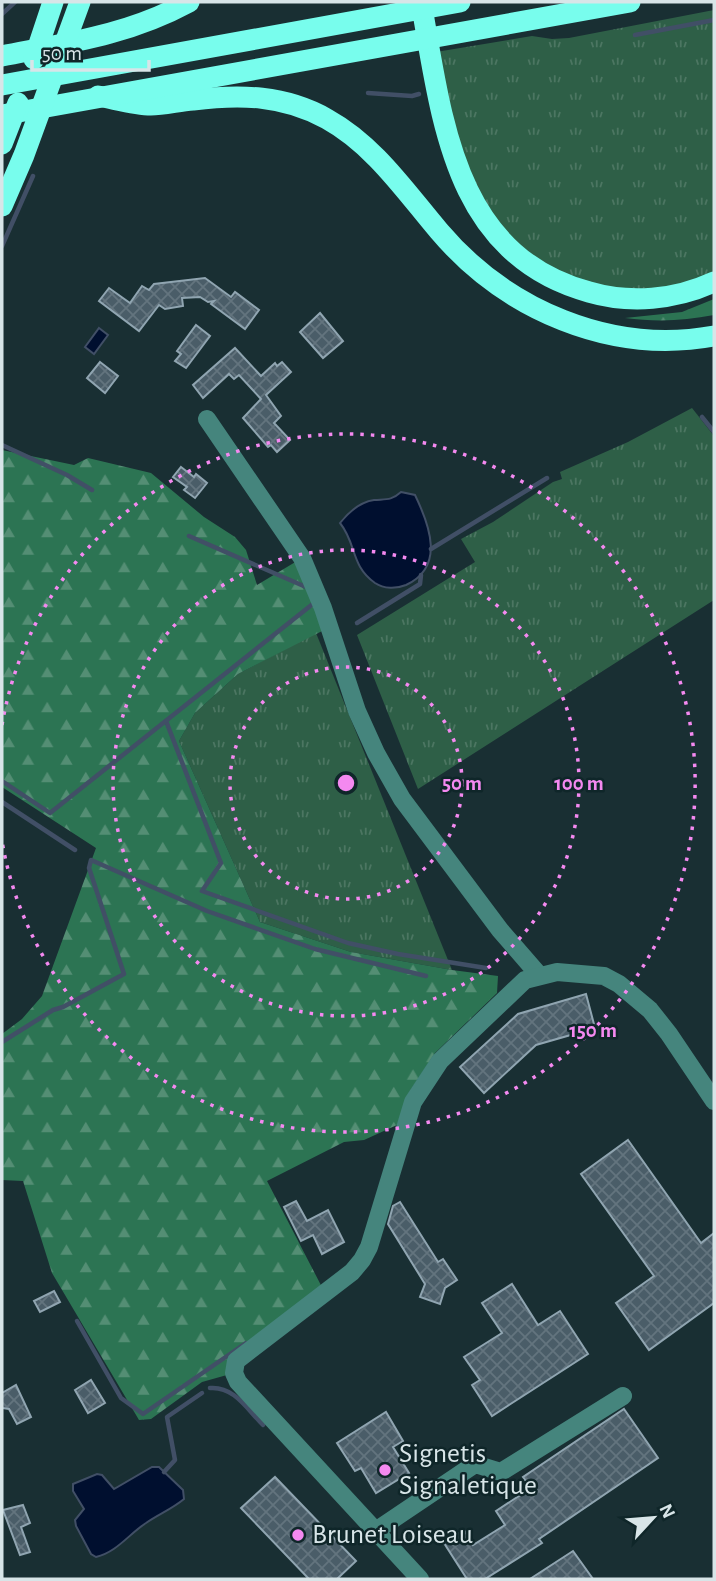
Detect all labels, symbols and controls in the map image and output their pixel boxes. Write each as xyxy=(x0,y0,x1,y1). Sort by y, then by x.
scale bar xyxy=(32,28,149,72)
text: 50 m xyxy=(42,43,82,64)
centre of rings xyxy=(334,771,358,795)
text: 50 m xyxy=(442,773,482,794)
text: 100 m xyxy=(554,773,604,794)
text: 150 m xyxy=(569,1020,617,1041)
place label: Signetis Signaletique xyxy=(399,1440,537,1500)
marker: Signetis Signaletique xyxy=(377,1462,393,1478)
north arrow xyxy=(618,1483,688,1553)
text: N xyxy=(655,1501,678,1521)
place label: Brunet Loiseau xyxy=(312,1521,473,1549)
marker: Brunet Loiseau xyxy=(290,1527,306,1543)

